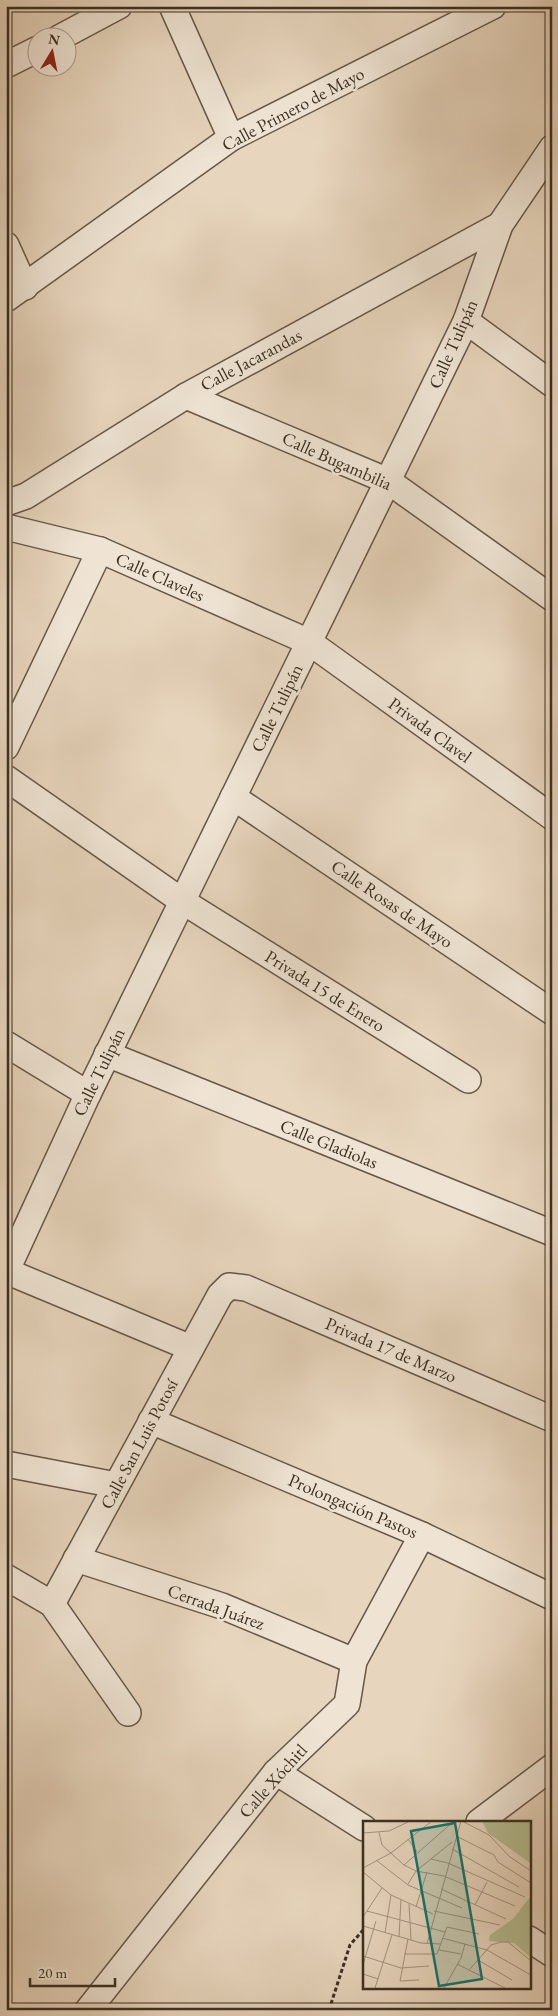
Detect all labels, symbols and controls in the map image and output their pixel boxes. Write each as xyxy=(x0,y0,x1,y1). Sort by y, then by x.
north arrow xyxy=(28,28,78,78)
text: N xyxy=(47,29,62,49)
street label: Calle Primero de Mayo xyxy=(218,61,368,156)
street label: Calle Tulipán xyxy=(423,295,483,392)
street label: Calle Jacarandas xyxy=(196,323,306,396)
street label: Calle Bugambilia xyxy=(279,426,396,495)
street label: Calle Claveles xyxy=(112,547,208,606)
street label: Calle Tulipán xyxy=(245,660,308,756)
street label: Privada Clavel xyxy=(384,692,477,768)
street label: Calle Rosas de Mayo xyxy=(327,854,458,953)
street label: Privada 15 de Enero xyxy=(261,944,390,1037)
street label: Calle Tulipán xyxy=(67,1024,130,1120)
street label: Calle Gladiolas xyxy=(277,1114,382,1174)
street label: Privada 17 de Marzo xyxy=(322,1312,460,1388)
street label: Calle San Luis Potosí xyxy=(94,1374,183,1513)
street label: Prolongación Pastos xyxy=(285,1468,422,1543)
street label: Cerrada Juárez xyxy=(165,1578,268,1635)
street label: Calle Xóchitl xyxy=(233,1739,312,1822)
inset map xyxy=(363,1821,530,1988)
scale bar xyxy=(30,1956,115,1988)
text: 20 m xyxy=(38,1963,67,1982)

